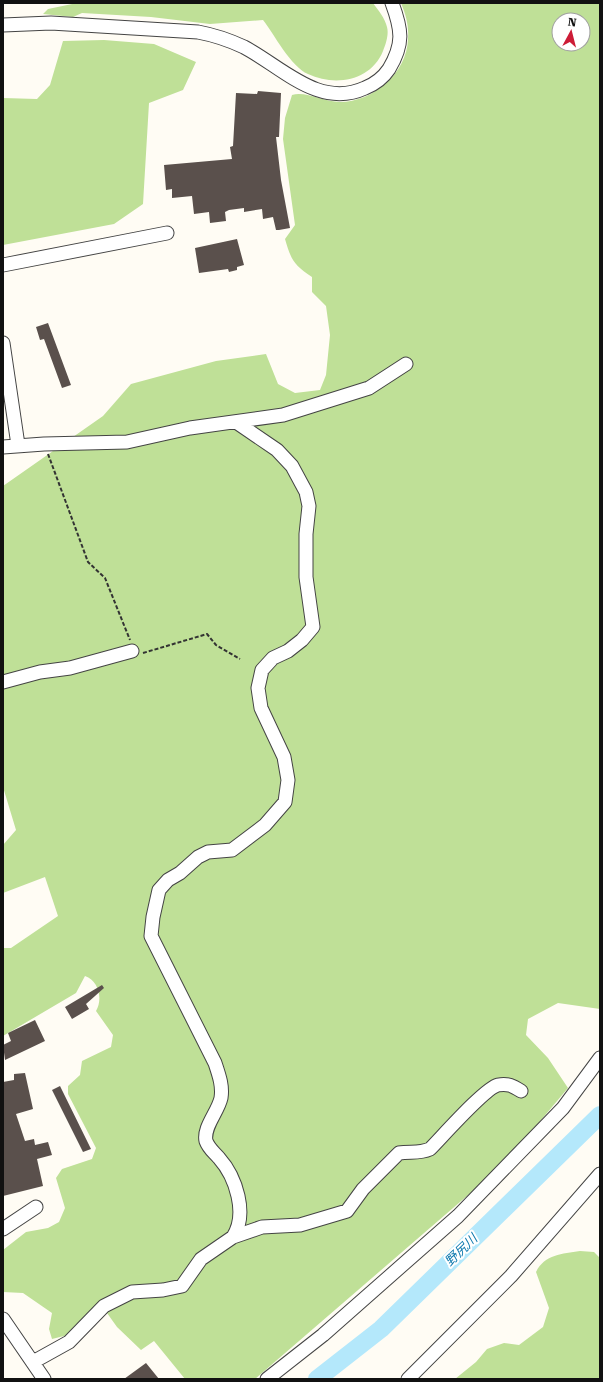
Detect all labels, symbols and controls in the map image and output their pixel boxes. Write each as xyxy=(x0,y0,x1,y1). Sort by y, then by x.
north arrow xyxy=(551,12,591,52)
text: N xyxy=(567,16,578,30)
water label: 野尻川 xyxy=(442,1230,482,1269)

